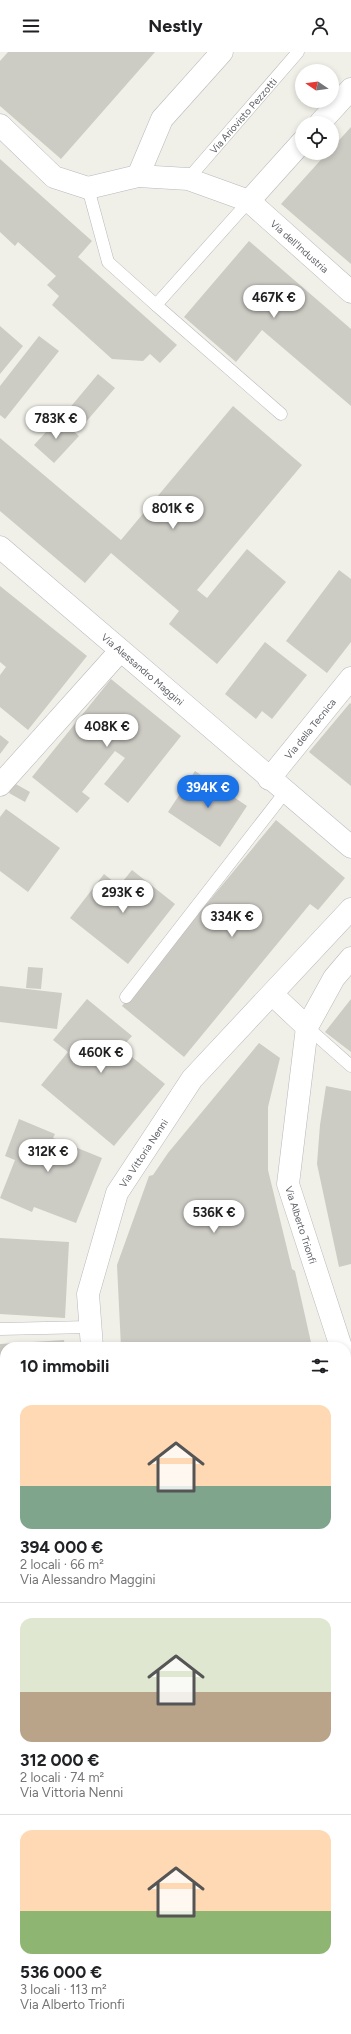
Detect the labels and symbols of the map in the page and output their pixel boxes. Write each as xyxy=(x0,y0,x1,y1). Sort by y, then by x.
north arrow xyxy=(295,64,339,108)
street label: Via Ariovisto Pezzotti xyxy=(207,75,279,156)
street label: Via dell'Industria xyxy=(268,217,332,276)
pin: 467K € xyxy=(241,285,307,319)
pin: 783K € xyxy=(23,406,89,440)
pin: 801K € xyxy=(140,496,206,530)
street label: Via Alessandro Maggini xyxy=(99,630,187,708)
street label: Via della Tecnica xyxy=(281,696,338,762)
pin: 408K € xyxy=(74,714,140,748)
pin: 394K € xyxy=(175,775,241,809)
pin: 293K € xyxy=(90,880,156,914)
pin: 334K € xyxy=(199,904,265,938)
pin: 460K € xyxy=(68,1040,134,1074)
street label: Via Vittoria Nenni xyxy=(116,1116,171,1190)
pin: 312K € xyxy=(15,1139,81,1173)
street label: Via Alberto Trionfi xyxy=(283,1184,320,1265)
pin: 536K € xyxy=(181,1200,247,1234)

